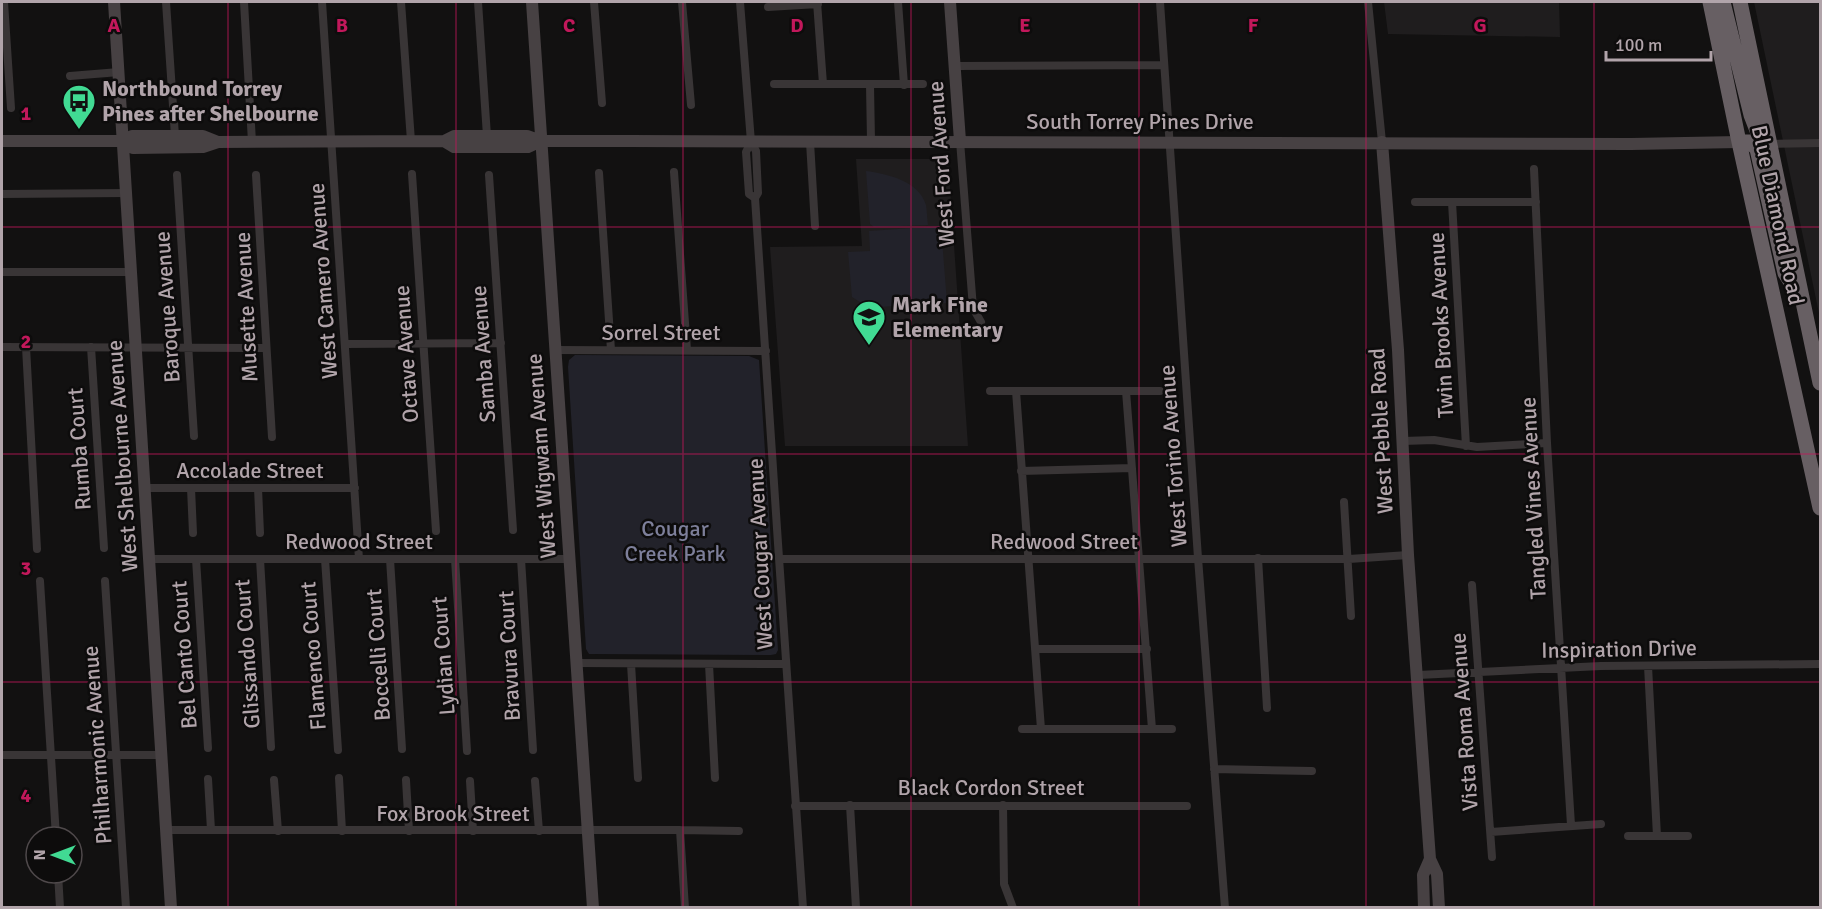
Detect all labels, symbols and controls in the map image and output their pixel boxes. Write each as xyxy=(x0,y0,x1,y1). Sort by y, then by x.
text: A xyxy=(108,13,121,38)
text: B xyxy=(336,13,348,38)
text: C xyxy=(563,13,575,38)
text: D xyxy=(790,13,804,38)
text: E xyxy=(1019,13,1031,38)
text: F xyxy=(1248,13,1259,38)
text: G xyxy=(1473,13,1487,38)
scale bar xyxy=(1606,24,1711,62)
text: 100 m xyxy=(1615,34,1662,56)
place label: Northbound Torrey Pines after Shelbourne xyxy=(102,75,319,127)
street label: West Ford Avenue xyxy=(922,80,960,248)
bus stop icon: Northbound Torrey Pines after Shelbourne xyxy=(61,83,97,130)
text: 1 xyxy=(21,101,32,126)
street label: South Torrey Pines Drive xyxy=(1026,108,1254,135)
street label: Blue Diamond Road xyxy=(1746,123,1810,307)
street label: West Camero Avenue xyxy=(303,182,343,380)
street label: Baroque Avenue xyxy=(148,230,186,384)
street label: Musette Avenue xyxy=(229,231,263,383)
street label: Twin Brooks Avenue xyxy=(1423,231,1459,419)
street label: Octave Avenue xyxy=(388,284,424,424)
street label: Samba Avenue xyxy=(465,285,501,423)
place label: Mark Fine Elementary xyxy=(892,291,1003,343)
school or university icon: Mark Fine Elementary xyxy=(851,299,887,346)
street label: Sorrel Street xyxy=(601,319,721,346)
text: 2 xyxy=(21,329,31,354)
street label: West Shelbourne Avenue xyxy=(100,339,144,573)
street label: West Pebble Road xyxy=(1363,347,1399,515)
street label: West Wigwam Avenue xyxy=(520,353,562,559)
street label: West Torino Avenue xyxy=(1153,364,1193,548)
street label: Rumba Court xyxy=(61,387,97,511)
street label: Tangled Vines Avenue xyxy=(1514,396,1552,600)
street label: Accolade Street xyxy=(176,457,324,484)
street label: West Cougar Avenue xyxy=(741,457,779,651)
park label: Cougar Creek Park xyxy=(624,515,726,567)
street label: Redwood Street xyxy=(285,528,433,555)
street label: Redwood Street xyxy=(990,528,1138,555)
text: 3 xyxy=(21,556,31,581)
street label: Glissando Court xyxy=(228,578,266,730)
street label: Bel Canto Court xyxy=(165,580,203,730)
street label: Flamenco Court xyxy=(294,580,332,731)
street label: Boccelli Court xyxy=(360,588,396,722)
street label: Bravura Court xyxy=(492,590,526,722)
street label: Lydian Court xyxy=(425,595,461,716)
street label: Vista Roma Avenue xyxy=(1444,632,1484,812)
street label: Inspiration Drive xyxy=(1541,634,1697,664)
street label: Philharmonic Avenue xyxy=(77,645,117,845)
street label: Black Cordon Street xyxy=(898,774,1085,801)
text: 4 xyxy=(21,783,32,808)
street label: Fox Brook Street xyxy=(376,800,530,827)
north arrow xyxy=(24,825,84,885)
text: N xyxy=(30,849,50,861)

